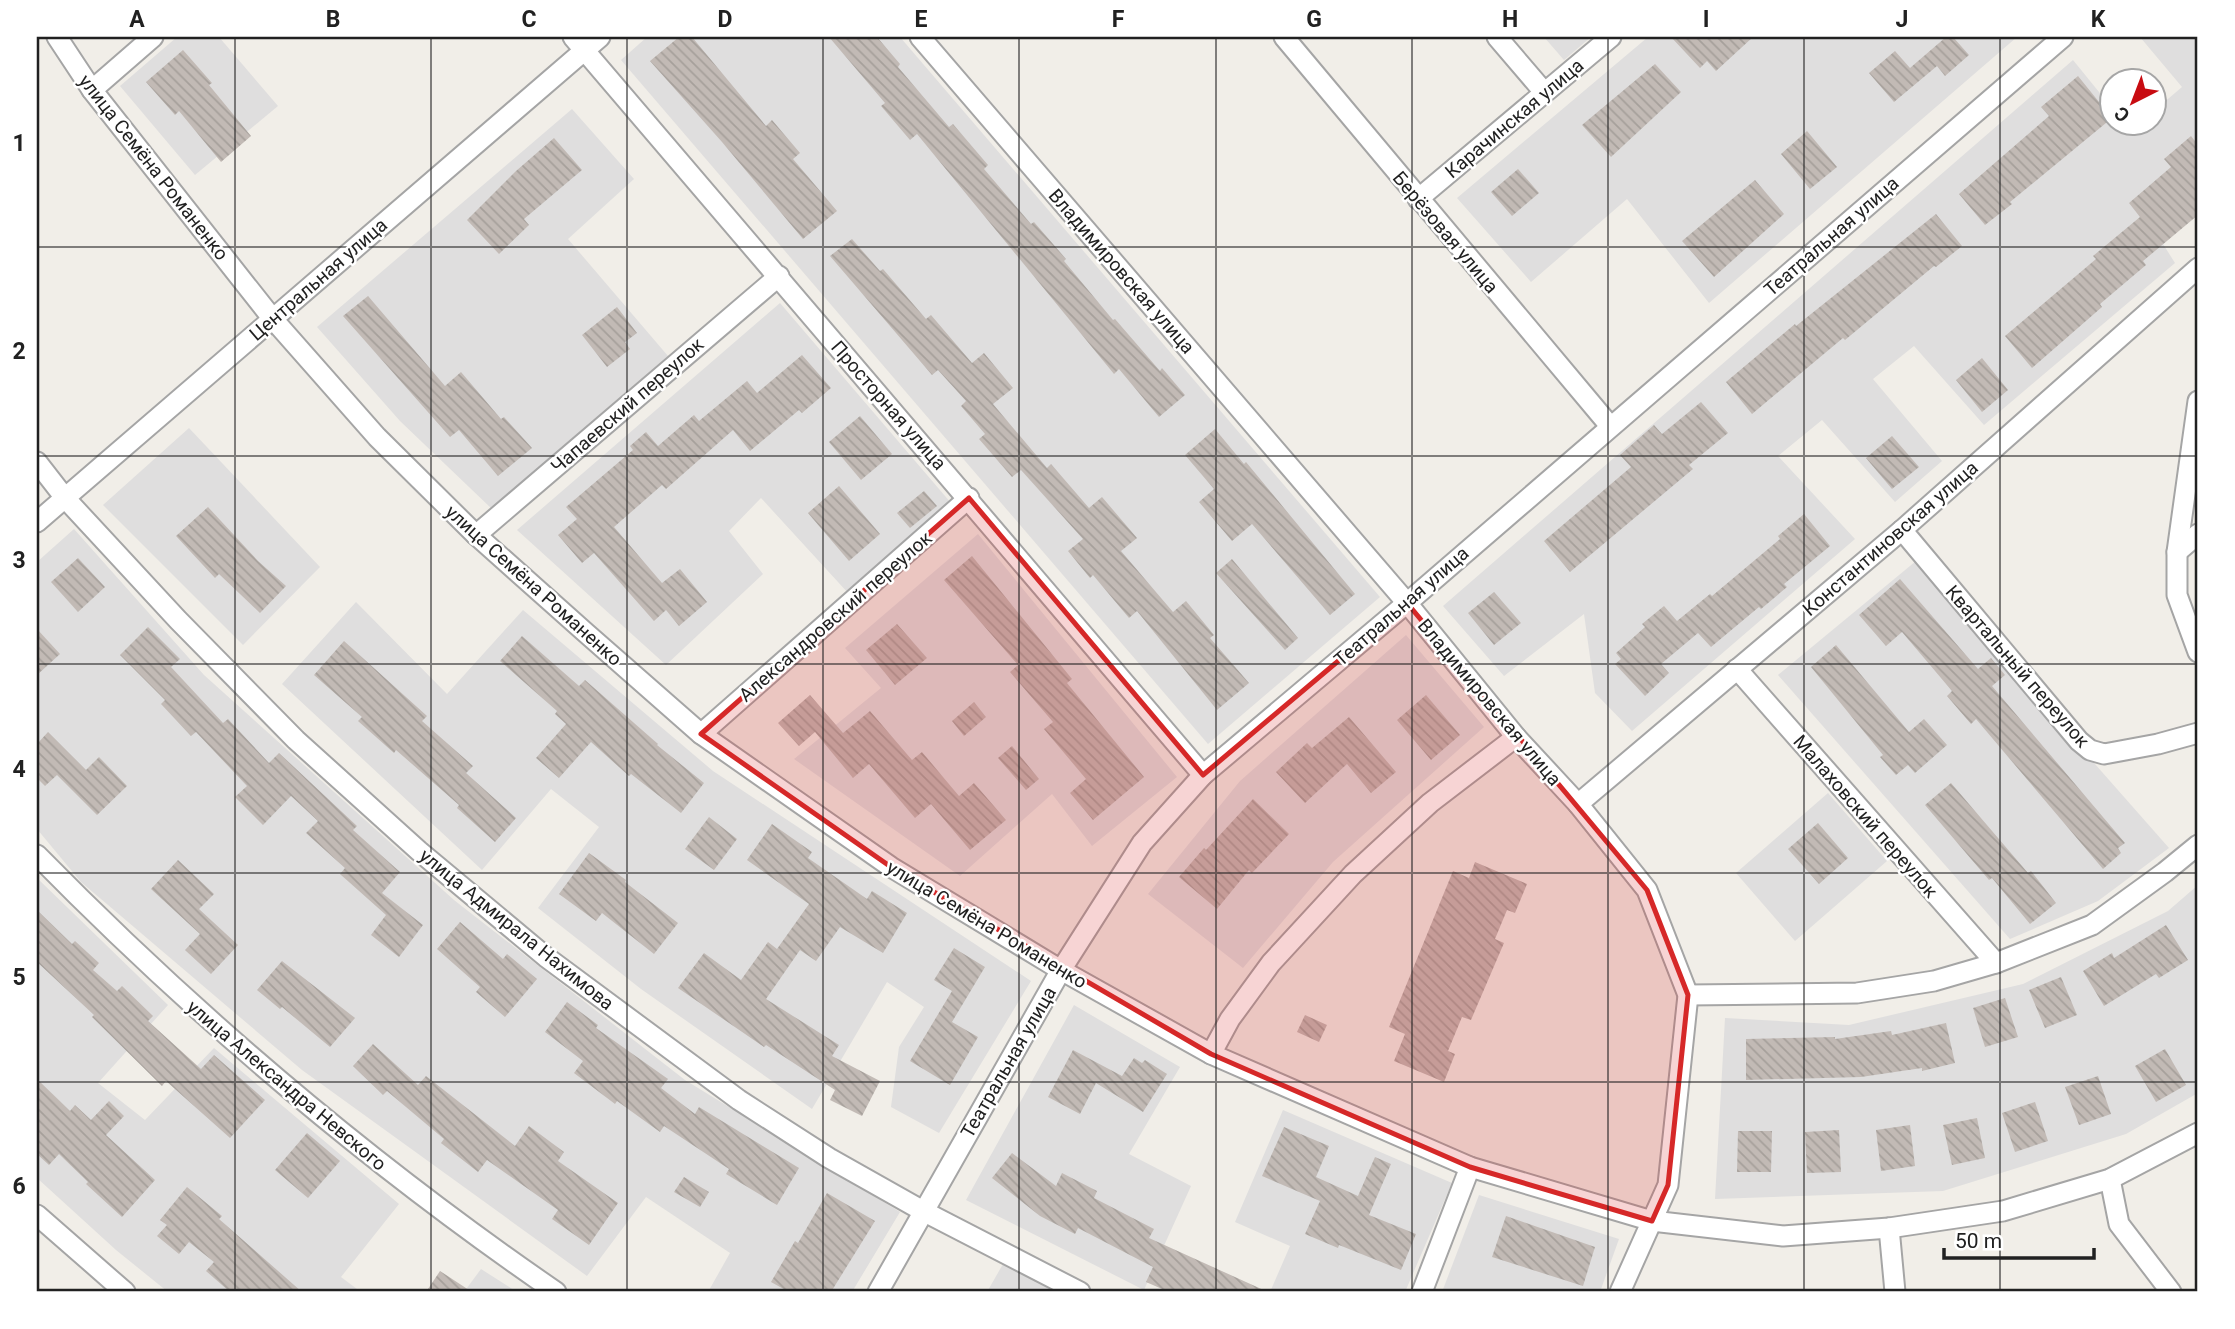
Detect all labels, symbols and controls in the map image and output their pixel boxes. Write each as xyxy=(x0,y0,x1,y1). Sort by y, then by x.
text: A xyxy=(129,6,145,33)
text: B xyxy=(326,6,340,33)
text: C xyxy=(521,6,537,33)
text: D xyxy=(718,6,732,33)
text: E xyxy=(915,6,928,33)
text: F xyxy=(1112,6,1125,33)
text: G xyxy=(1306,6,1322,33)
text: H xyxy=(1502,6,1518,33)
text: I xyxy=(1703,6,1709,33)
text: J xyxy=(1896,6,1908,33)
text: K xyxy=(2091,6,2106,33)
street label: Карачинская улица xyxy=(1440,54,1588,183)
north arrow xyxy=(2098,66,2168,136)
street label: улица Семёна Романенко xyxy=(74,70,233,265)
text: С xyxy=(2110,102,2134,127)
text: 1 xyxy=(12,130,26,157)
street label: Берёзовая улица xyxy=(1388,167,1503,298)
street label: Театральная улица xyxy=(1759,172,1903,301)
street label: Владимировская улица xyxy=(1044,184,1199,358)
street label: Центральная улица xyxy=(245,213,392,345)
street label: Чапаевский переулок xyxy=(546,332,709,478)
street label: Просторная улица xyxy=(826,336,951,475)
text: 2 xyxy=(12,338,26,365)
street label: Константиновская улица xyxy=(1798,456,1983,621)
street label: улица Семёна Романенко xyxy=(441,500,627,671)
street label: Александровский переулок xyxy=(734,526,937,706)
street label: Театральная улица xyxy=(1329,542,1473,671)
text: 3 xyxy=(12,547,26,574)
street label: Квартальный переулок xyxy=(1941,580,2095,753)
street label: Владимировская улица xyxy=(1413,614,1566,790)
street label: Малаховский переулок xyxy=(1789,730,1943,903)
text: 4 xyxy=(12,756,26,783)
street label: улица Адмирала Нахимова xyxy=(415,844,618,1015)
street label: улица Семёна Романенко xyxy=(882,855,1091,993)
text: 5 xyxy=(12,964,26,991)
street label: Театральная улица xyxy=(956,983,1061,1142)
street label: улица Александра Невского xyxy=(182,995,391,1176)
text: 6 xyxy=(12,1173,26,1200)
scale bar xyxy=(1944,1217,2095,1261)
text: 50 m xyxy=(1955,1229,2002,1253)

